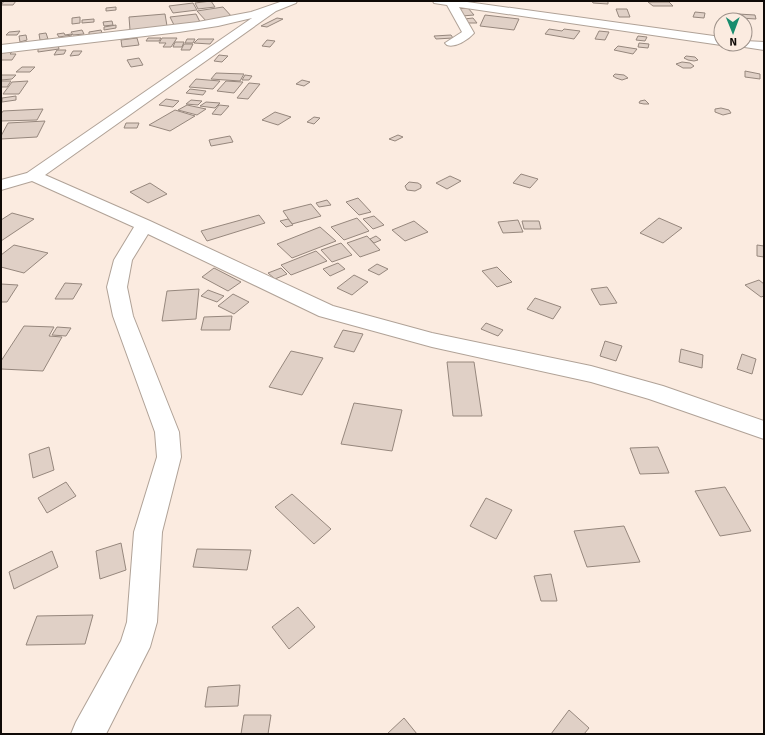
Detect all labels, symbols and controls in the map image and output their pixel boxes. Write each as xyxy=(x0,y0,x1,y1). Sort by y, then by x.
north arrow xyxy=(713,12,753,52)
text: N xyxy=(729,35,737,48)

